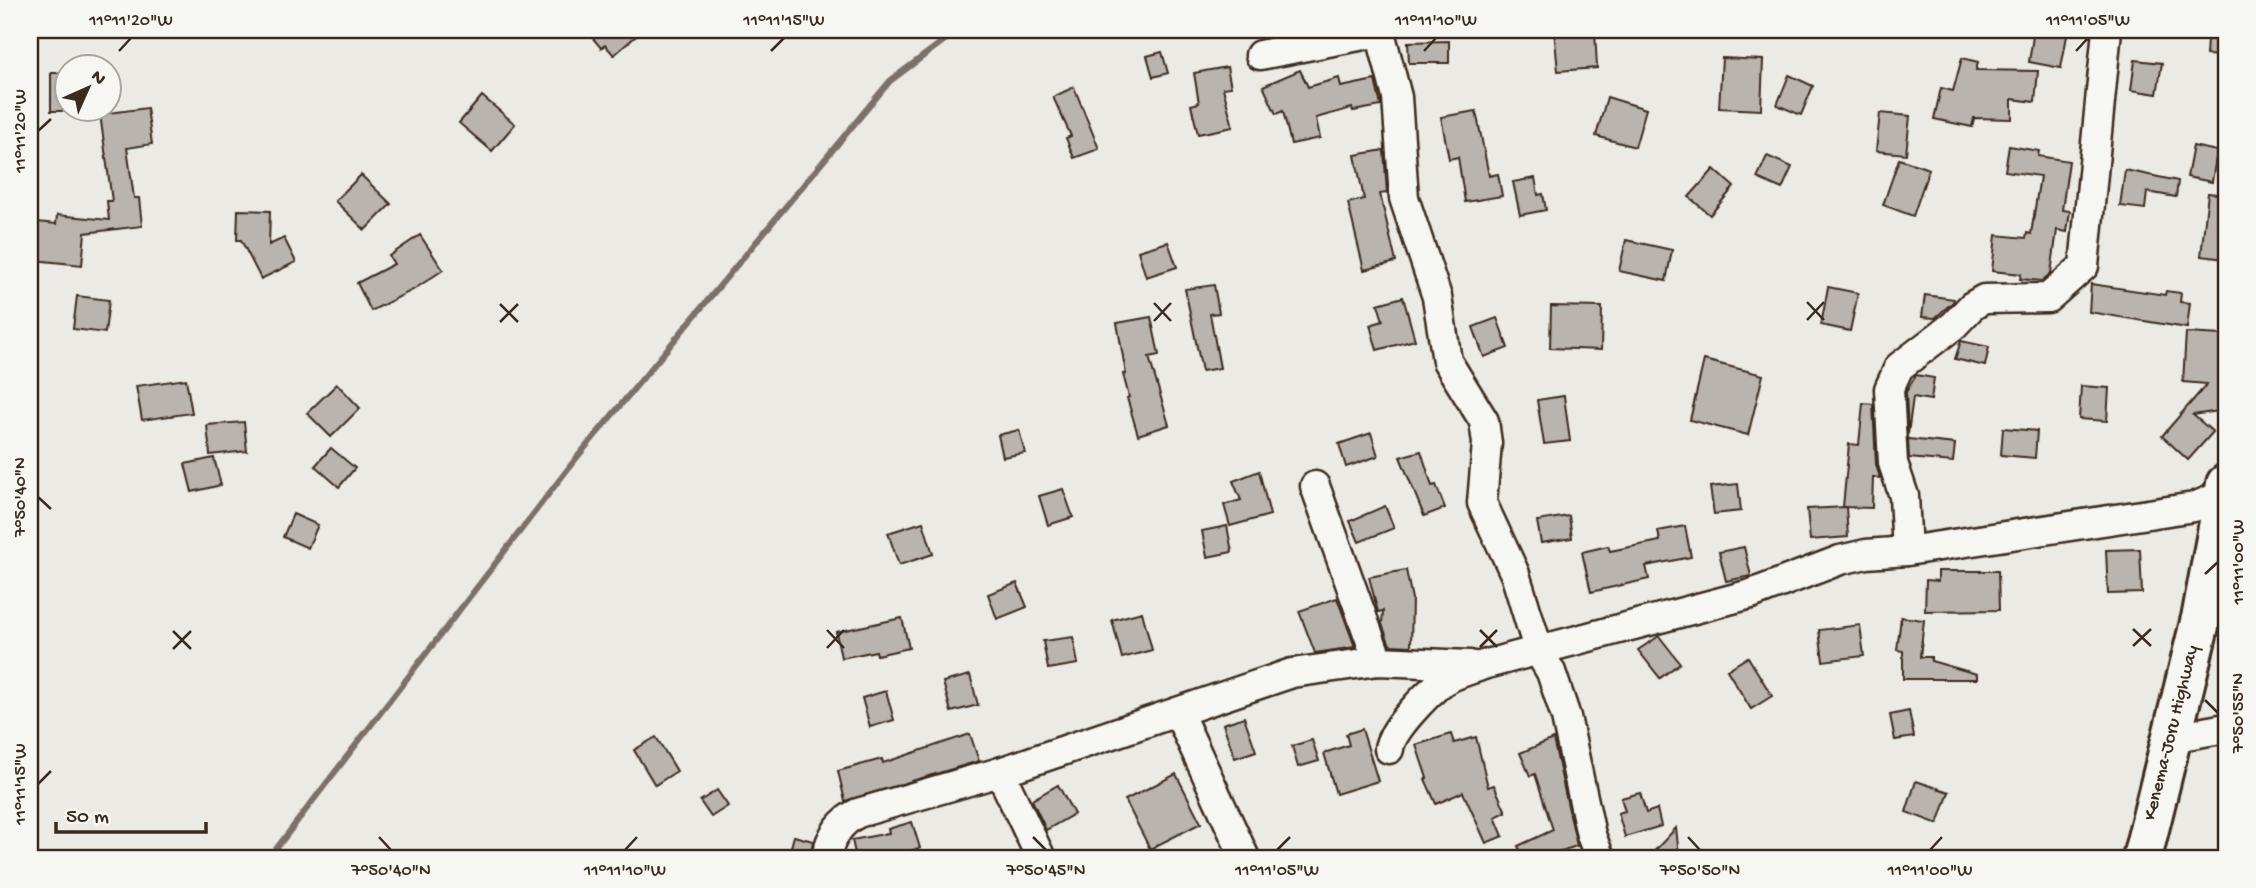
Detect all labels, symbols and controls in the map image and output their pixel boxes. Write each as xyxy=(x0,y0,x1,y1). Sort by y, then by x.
text: 11°11'20"W xyxy=(88,11,173,32)
text: 11°11'15"W xyxy=(742,11,825,32)
text: 11°11'10"W xyxy=(1394,11,1477,32)
text: 11°11'05"W xyxy=(2045,11,2130,32)
north arrow xyxy=(52,52,122,122)
text: N xyxy=(85,66,110,91)
text: 11°11'20"W xyxy=(11,89,32,174)
text: 7°50'40"N xyxy=(11,457,32,538)
text: 11°11'00"W xyxy=(2229,520,2250,605)
street label: Kenema-Joru Highway xyxy=(2139,642,2205,823)
text: 7°50'55"N xyxy=(2229,673,2250,754)
text: 11°11'15"W xyxy=(11,743,32,826)
scale bar xyxy=(56,790,206,834)
text: 50 m xyxy=(66,806,109,831)
text: 7°50'40"N xyxy=(350,861,431,882)
text: 11°11'10"W xyxy=(583,861,666,882)
text: 7°50'45"N xyxy=(1006,861,1085,882)
text: 11°11'05"W xyxy=(1234,861,1319,882)
text: 7°50'50"N xyxy=(1659,861,1740,882)
text: 11°11'00"W xyxy=(1887,861,1972,882)

